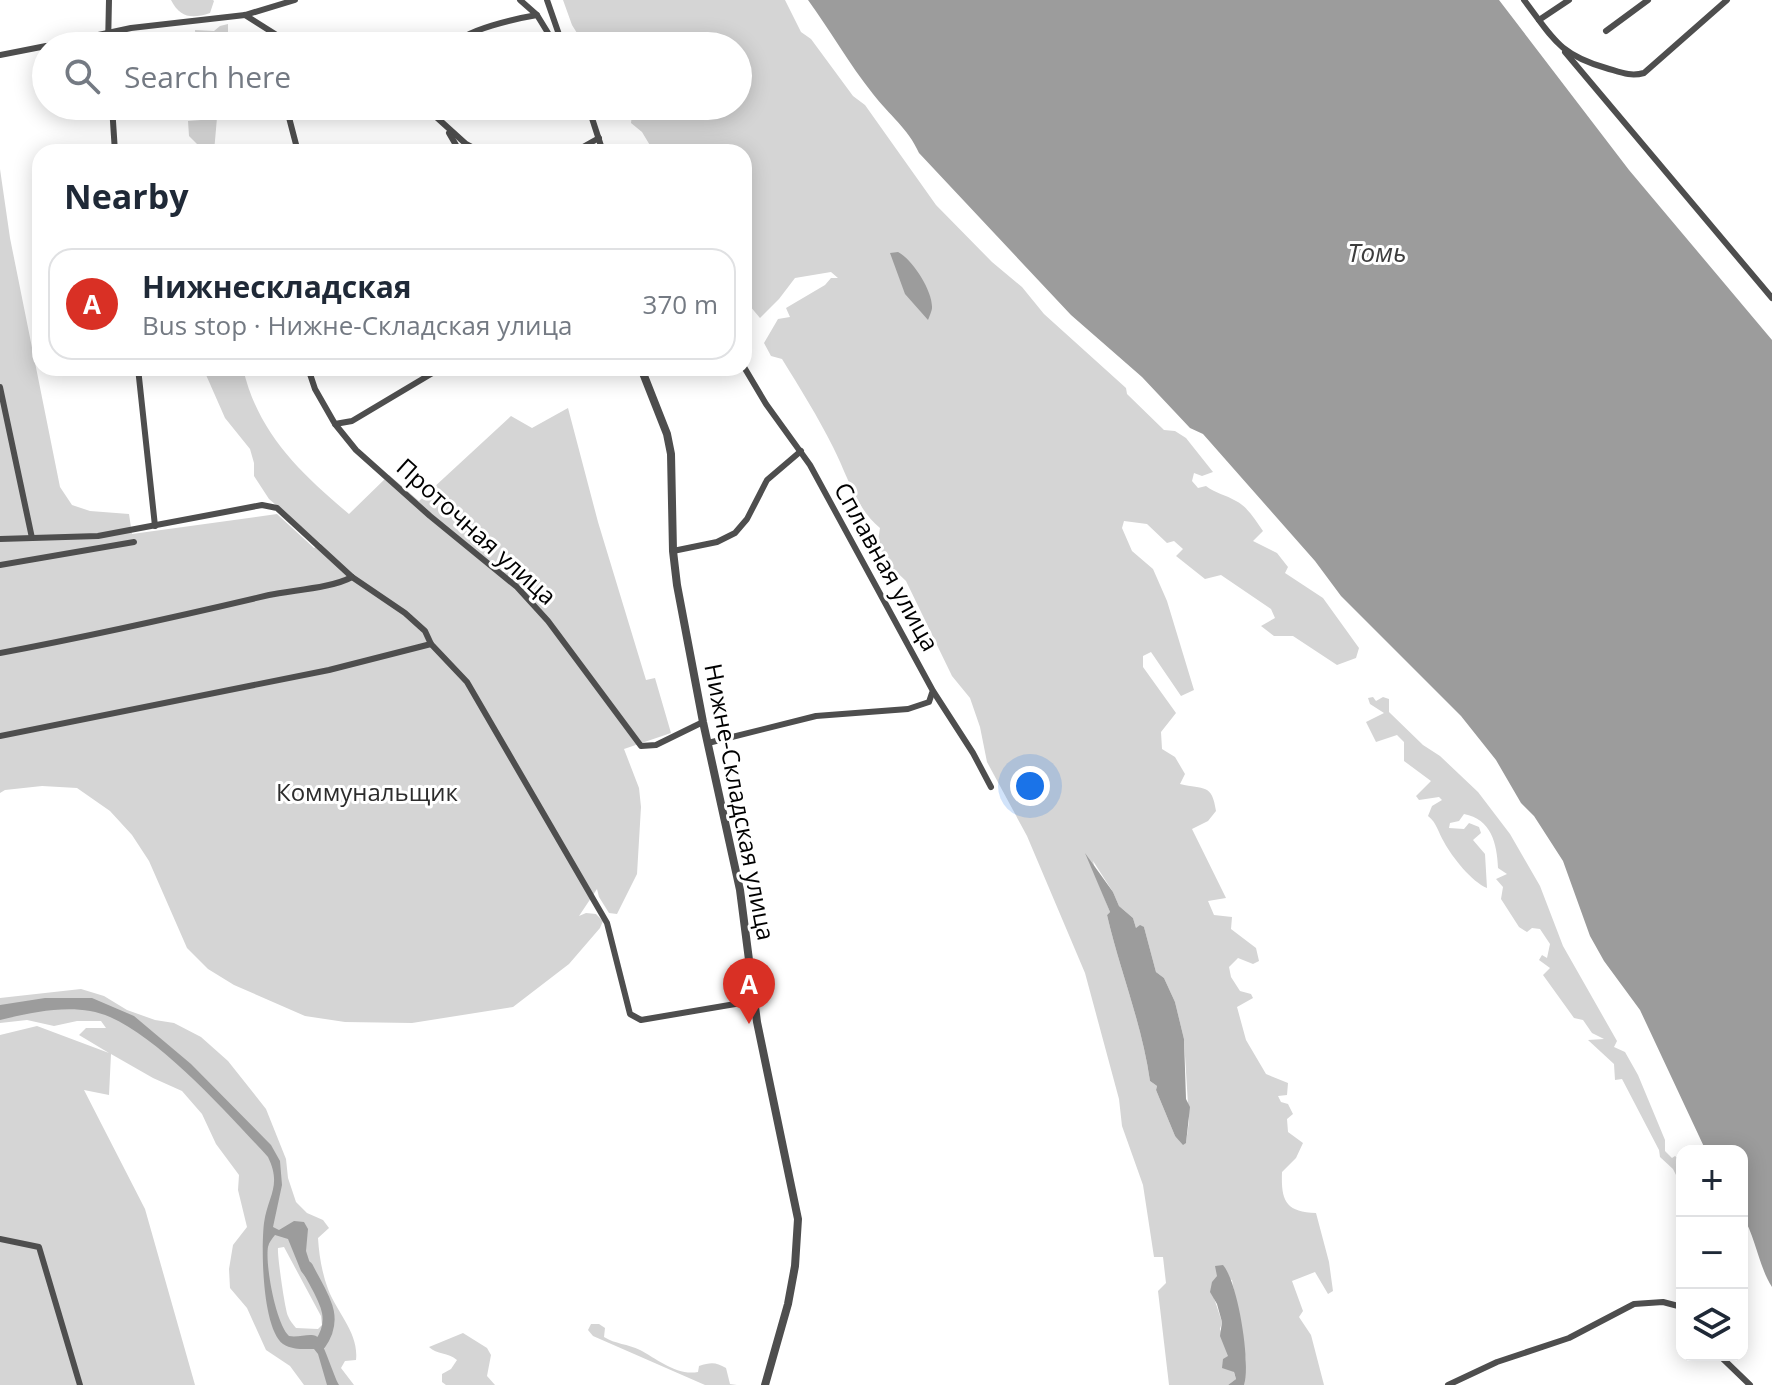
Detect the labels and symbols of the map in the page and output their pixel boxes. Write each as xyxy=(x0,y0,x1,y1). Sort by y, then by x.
water label: Томь xyxy=(1347,234,1407,270)
street label: Проточная улица xyxy=(390,450,564,612)
street label: Сплавная улица xyxy=(827,476,947,657)
street label: Нижне-Складская улица xyxy=(697,660,784,943)
your location xyxy=(1010,766,1050,806)
park label: Коммунальщик xyxy=(276,775,459,808)
pin: A xyxy=(723,958,775,1024)

